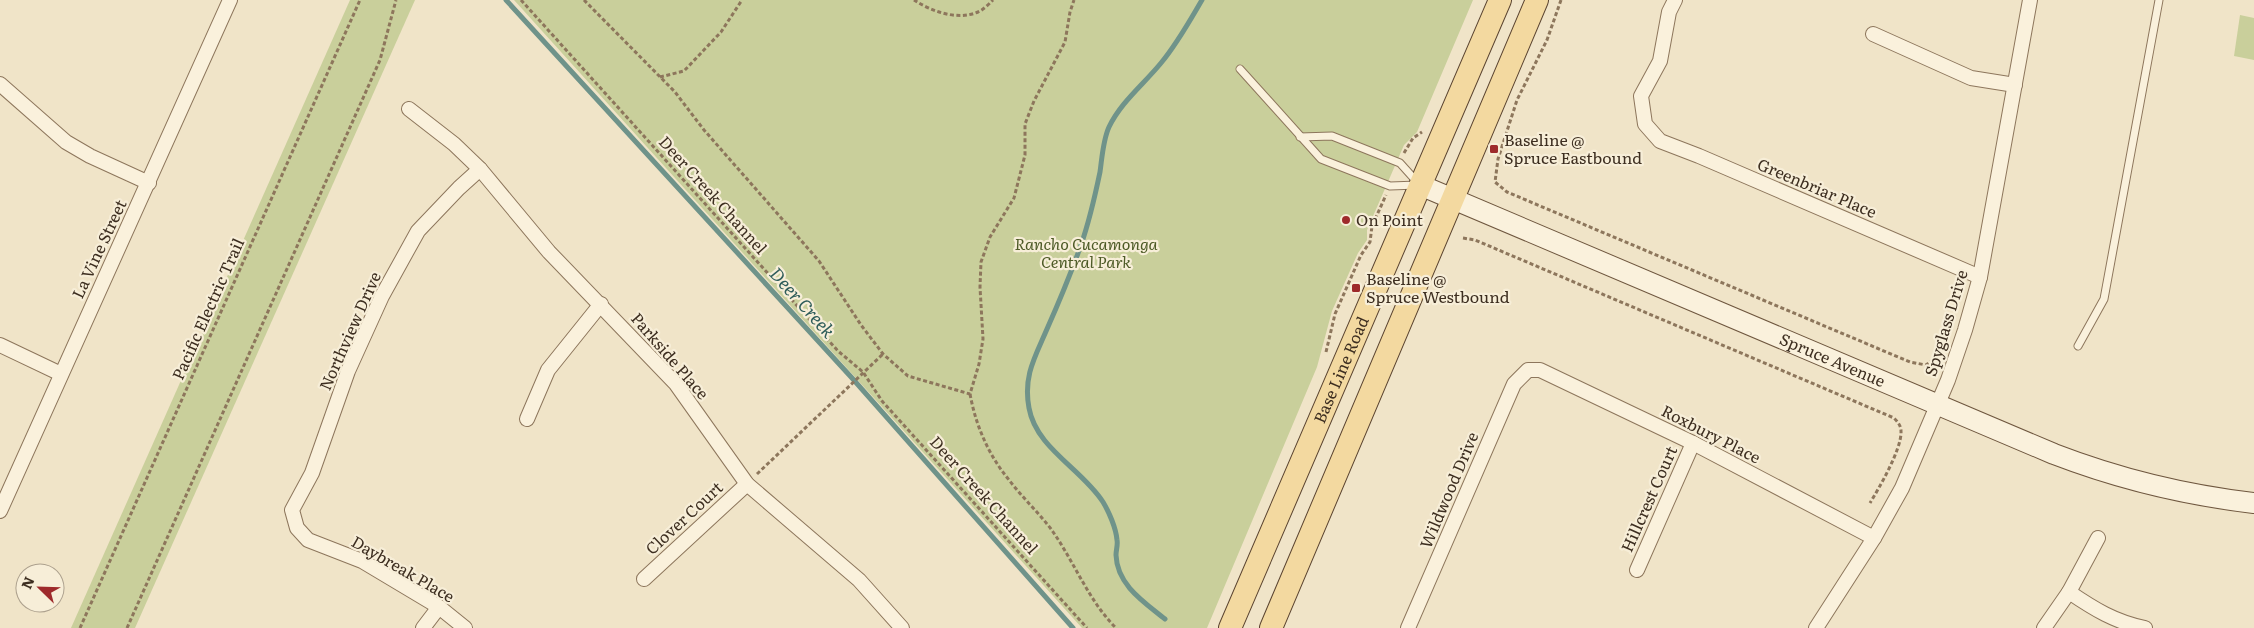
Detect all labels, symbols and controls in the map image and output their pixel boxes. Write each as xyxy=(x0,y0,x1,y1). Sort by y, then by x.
place label: Baseline @ Spruce Eastbound xyxy=(1504,127,1642,169)
street label: Deer Creek Channel xyxy=(654,130,773,259)
marker: Baseline @ Spruce Eastbound xyxy=(1488,143,1500,155)
street label: Greenbriar Place xyxy=(1754,151,1881,223)
street label: La Vine Street xyxy=(65,195,132,302)
place label: On Point xyxy=(1356,207,1423,231)
marker: On Point xyxy=(1340,214,1352,226)
park label: Rancho Cucamonga Central Park xyxy=(1014,231,1158,273)
street label: Pacific Electric Trail xyxy=(165,234,249,383)
water label: Deer Creek xyxy=(764,261,842,344)
place label: Baseline @ Spruce Westbound xyxy=(1366,266,1510,308)
street label: Spyglass Drive xyxy=(1917,266,1973,379)
street label: Northview Drive xyxy=(312,267,386,394)
marker: Baseline @ Spruce Westbound xyxy=(1350,282,1362,294)
street label: Parkside Place xyxy=(626,307,715,404)
street label: Base Line Road xyxy=(1306,312,1374,427)
street label: Spruce Avenue xyxy=(1776,326,1889,392)
street label: Roxbury Place xyxy=(1658,398,1765,468)
street label: Wildwood Drive xyxy=(1413,428,1483,552)
street label: Deer Creek Channel xyxy=(925,430,1044,559)
street label: Hillcrest Court xyxy=(1614,441,1682,556)
street label: Clover Court xyxy=(639,475,728,559)
street label: Daybreak Place xyxy=(348,529,459,607)
north arrow xyxy=(15,563,65,613)
text: N xyxy=(16,573,39,592)

